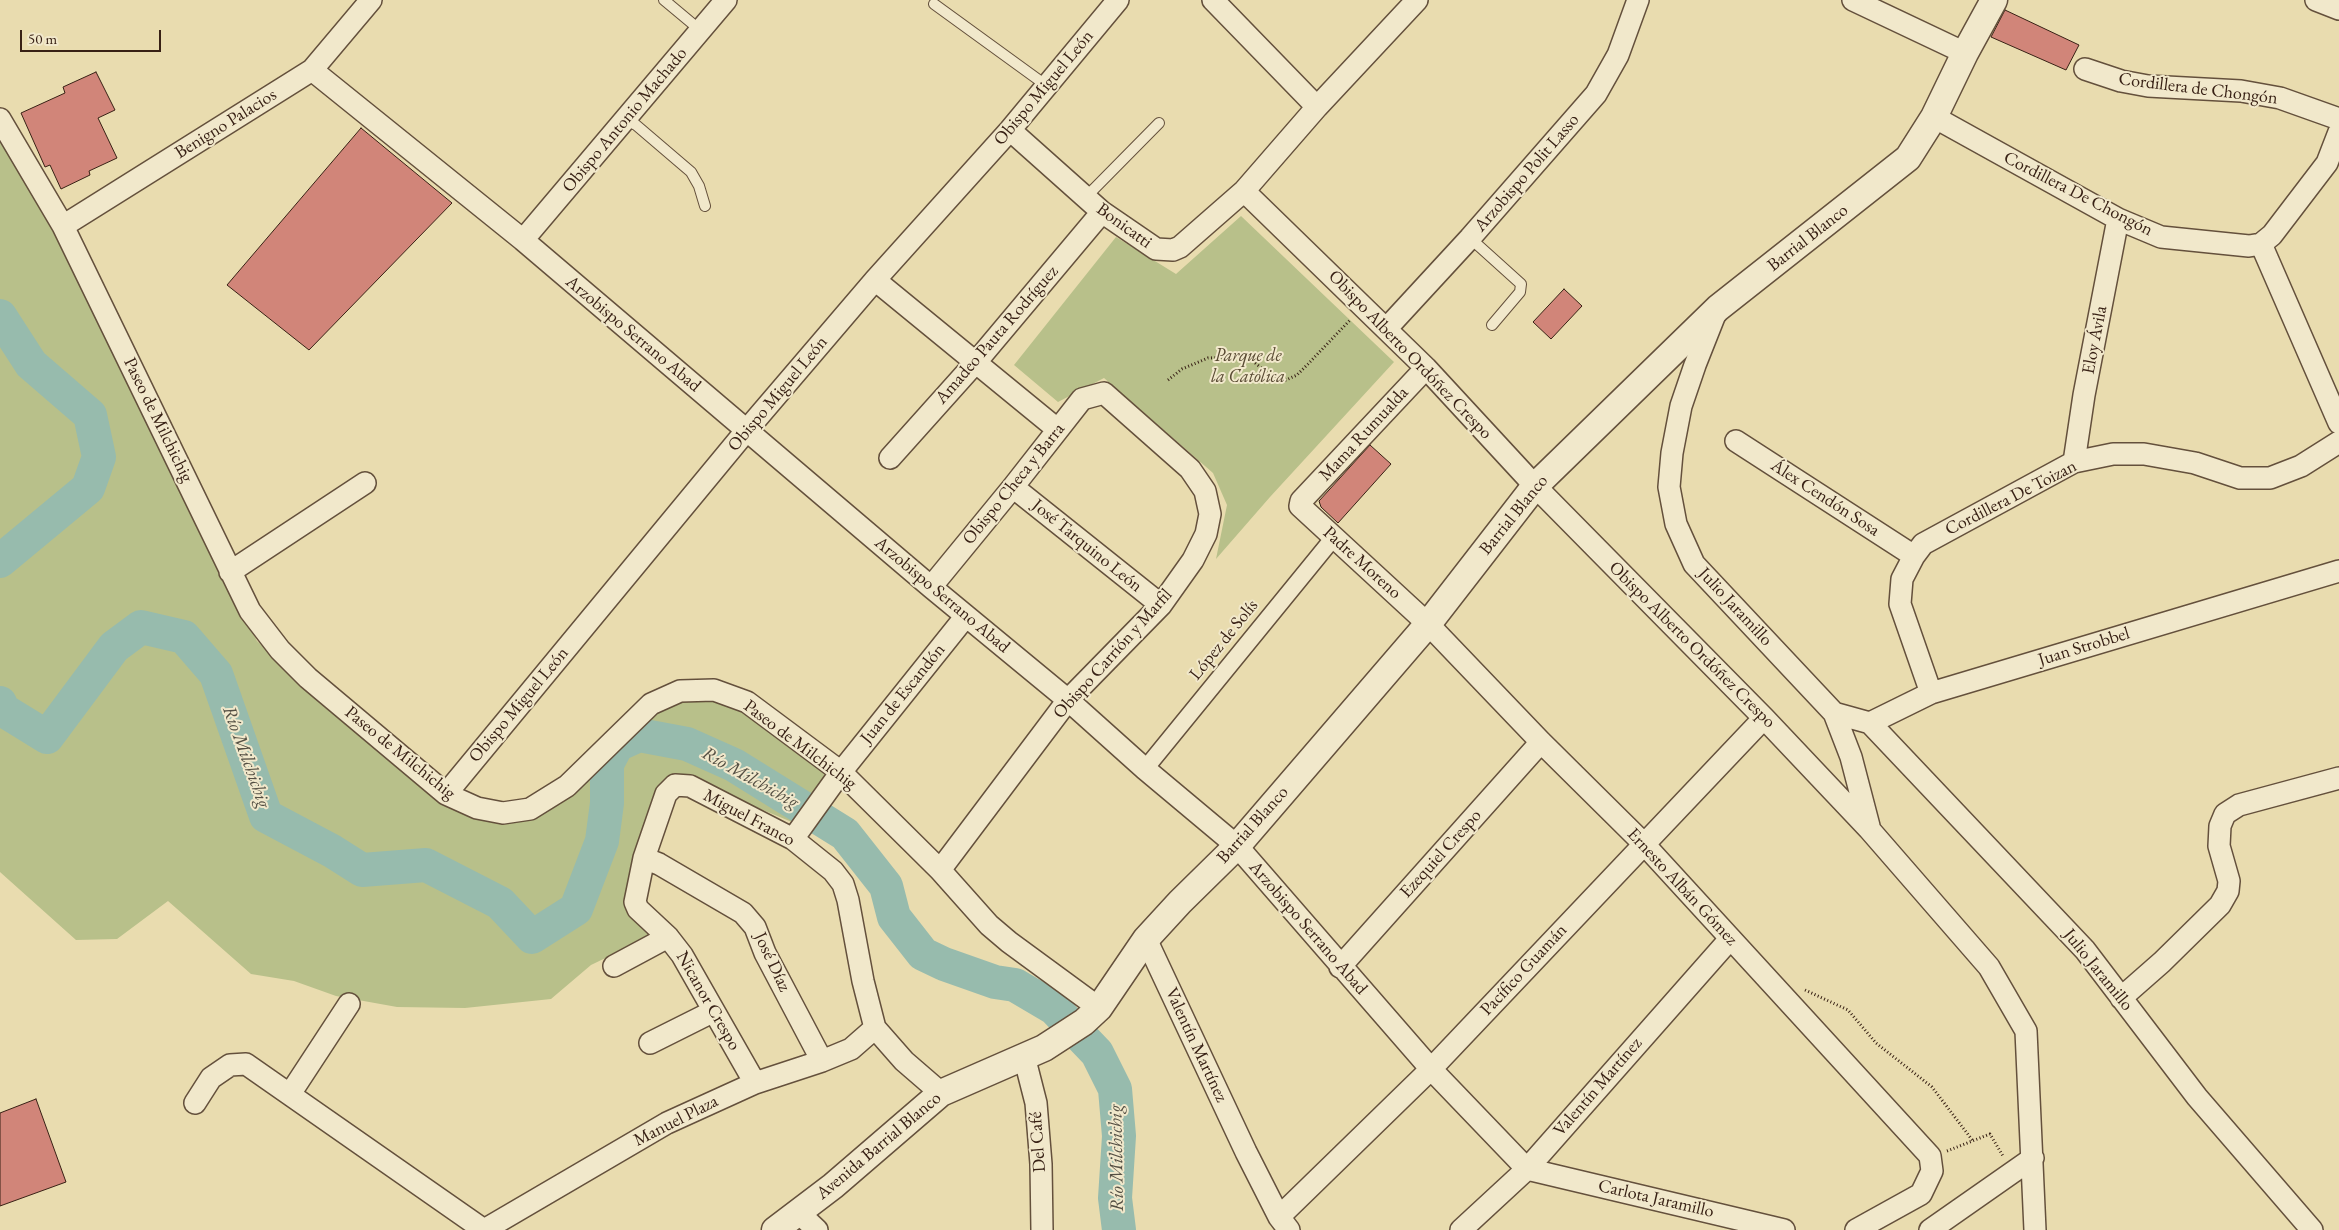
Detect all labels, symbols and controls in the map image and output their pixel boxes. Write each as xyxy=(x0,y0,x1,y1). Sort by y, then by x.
scale bar xyxy=(22,20,164,52)
street label: Obispo Miguel León xyxy=(990,26,1098,150)
text: 50 m xyxy=(28,29,57,48)
street label: Obispo Antonio Machado xyxy=(558,43,692,197)
street label: Cordillera de Chongón xyxy=(2117,69,2279,109)
street label: Benigno Palacios xyxy=(171,84,281,164)
street label: Arzobispo Polit Lasso xyxy=(1470,110,1584,236)
street label: Cordillera De Chongón xyxy=(2000,147,2156,241)
street label: Bonicatti xyxy=(1092,199,1156,253)
street label: Barrial Blanco xyxy=(1763,200,1853,276)
street label: Amadeo Pauta Rodríguez xyxy=(931,261,1063,409)
street label: Obispo Alberto Ordóñez Crespo xyxy=(1323,266,1497,444)
street label: Arzobispo Serrano Abad xyxy=(561,271,705,397)
street label: Eloy Ávila xyxy=(2078,304,2112,376)
street label: Obispo Miguel León xyxy=(724,332,832,456)
park label: Parque de la Católica xyxy=(1211,345,1285,388)
street label: Paseo de Milchichig xyxy=(119,354,197,486)
street label: Mama Rumualda xyxy=(1315,382,1413,486)
street label: Obispo Checa y Barra xyxy=(958,419,1070,549)
street label: Álex Cendón Sosa xyxy=(1766,455,1884,541)
street label: Cordillera De Toizan xyxy=(1942,456,2080,540)
street label: Barrial Blanco xyxy=(1475,471,1553,559)
street label: José Tarquino León xyxy=(1027,495,1147,597)
street label: Padre Moreno xyxy=(1318,522,1406,604)
street label: Arzobispo Serrano Abad xyxy=(870,532,1014,658)
street label: Obispo Alberto Ordóñez Crespo xyxy=(1604,557,1780,733)
street label: Julio Jaramillo xyxy=(1693,563,1777,651)
street label: Obispo Carrión y Marfil xyxy=(1049,584,1177,724)
street label: López de Solís xyxy=(1185,595,1263,685)
street label: Juan Strobbel xyxy=(2036,623,2132,671)
street label: Juan de Escandón xyxy=(856,639,950,749)
street label: Obispo Miguel León xyxy=(465,643,573,767)
street label: Paseo de Milchichig xyxy=(739,695,861,795)
street label: Paseo de Milchichig xyxy=(340,702,460,804)
water label: Río Milchichig xyxy=(217,703,275,811)
water label: Río Milchichig xyxy=(698,742,802,814)
street label: Barrial Blanco xyxy=(1213,782,1293,868)
street label: Miguel Franco xyxy=(699,785,799,851)
street label: Ezequiel Crespo xyxy=(1396,805,1486,903)
street label: Ernesto Albán Gómez xyxy=(1622,824,1742,950)
street label: Arzobispo Serrano Abad xyxy=(1244,857,1372,999)
street label: Pacífico Guamán xyxy=(1476,920,1572,1020)
street label: Julio Jaramillo xyxy=(2058,925,2138,1015)
street label: José Díaz xyxy=(749,929,795,995)
street label: Nicanor Crespo xyxy=(671,948,745,1054)
street label: Valentín Martínez xyxy=(1160,984,1232,1106)
street label: Valentín Martínez xyxy=(1549,1033,1647,1141)
street label: Avenida Barrial Blanco xyxy=(812,1088,946,1204)
street label: Manuel Plaza xyxy=(630,1090,722,1152)
water label: Río Milchichig xyxy=(1105,1104,1129,1212)
street label: Del Café xyxy=(1025,1111,1051,1173)
street label: Carlota Jaramillo xyxy=(1596,1175,1716,1223)

